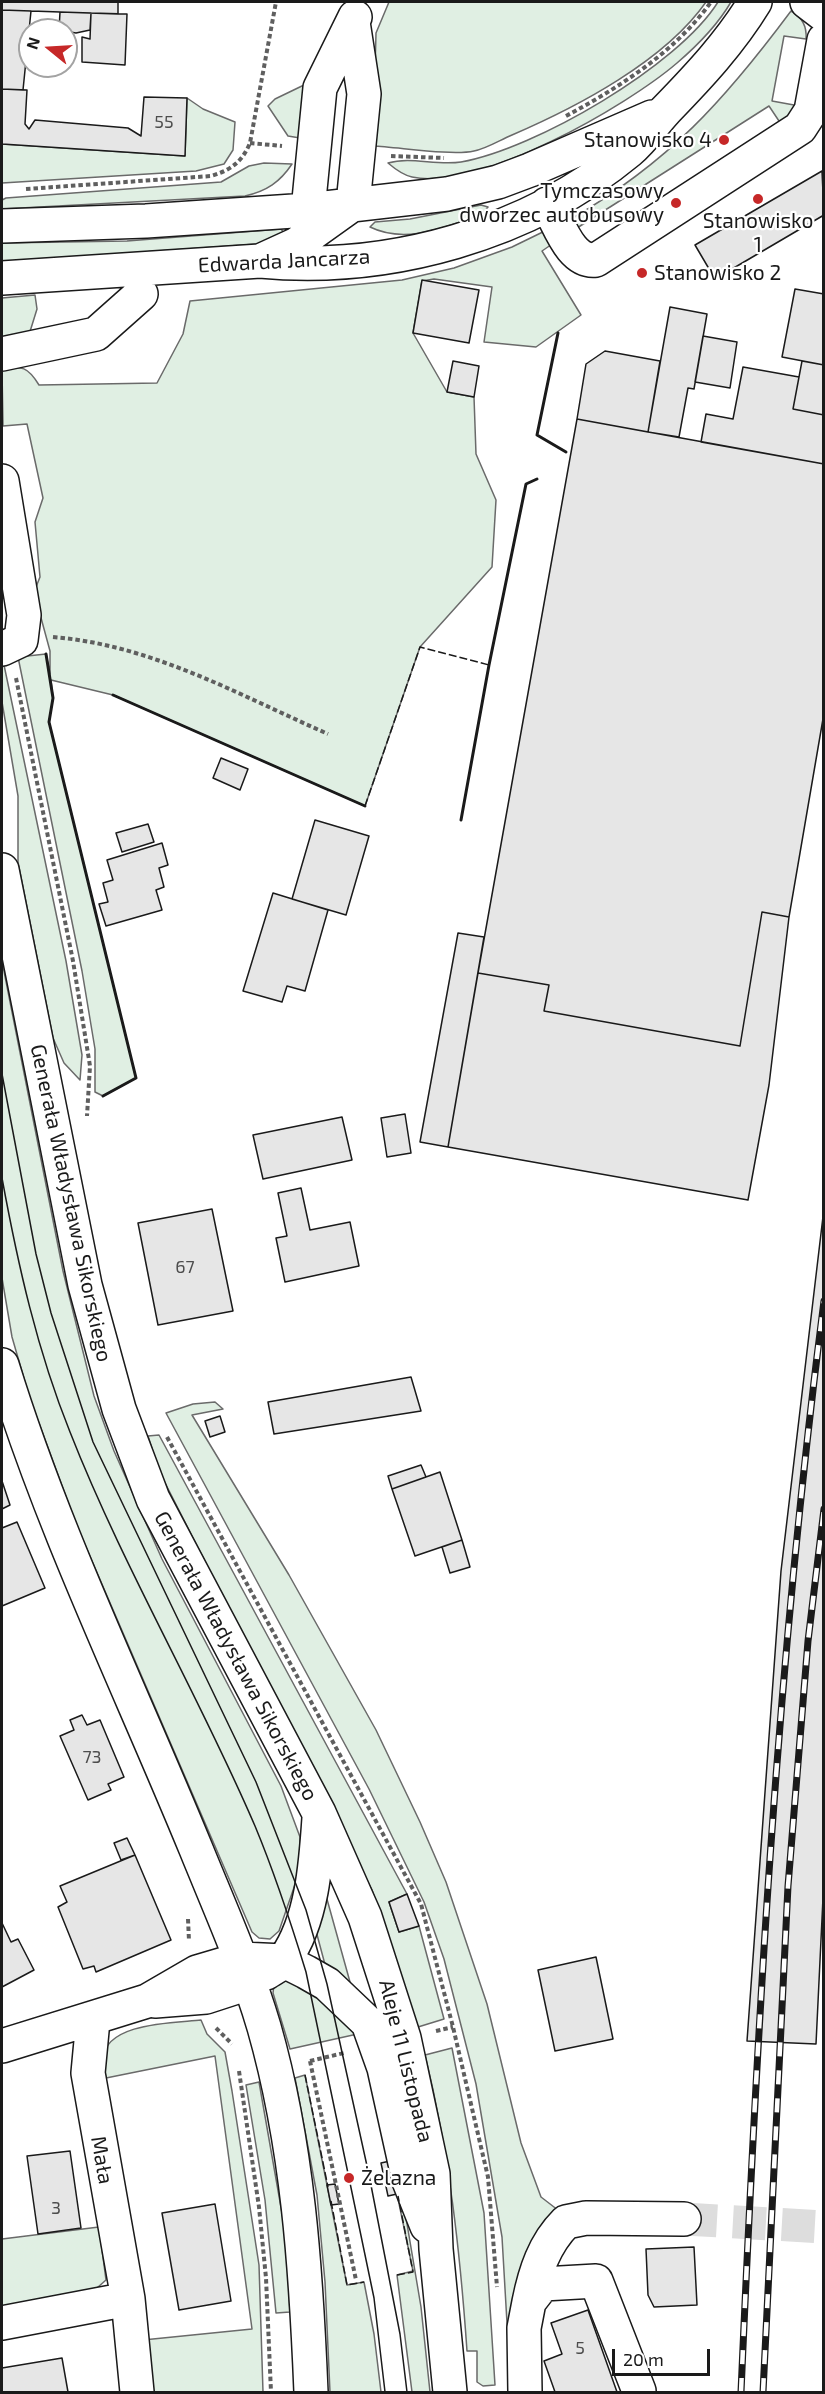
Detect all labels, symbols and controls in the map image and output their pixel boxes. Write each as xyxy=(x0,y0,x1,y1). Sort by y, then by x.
north arrow xyxy=(18,18,78,78)
text: N xyxy=(21,34,43,51)
house number: 55 xyxy=(154,111,174,133)
place label: Stanowisko 4 xyxy=(584,127,712,153)
marker: Stanowisko 4 xyxy=(717,133,731,147)
place label: Tymczasowy dworzec autobusowy xyxy=(459,178,664,228)
marker: Stanowisko 1 xyxy=(751,192,765,206)
marker: Tymczasowy dworzec autobusowy xyxy=(669,196,683,210)
place label: Stanowisko 1 xyxy=(703,208,813,258)
street label: Edwarda Jancarza xyxy=(197,244,371,278)
place label: Stanowisko 2 xyxy=(654,260,781,286)
marker: Stanowisko 2 xyxy=(635,266,649,280)
street label: Generała Władysława Sikorskiego xyxy=(25,1042,117,1364)
house number: 67 xyxy=(175,1256,195,1278)
street label: Generała Władysława Sikorskiego xyxy=(149,1507,323,1805)
house number: 73 xyxy=(82,1746,102,1768)
street label: Aleje 11 Listopada xyxy=(374,1977,438,2145)
street label: Mała xyxy=(85,2134,119,2186)
place label: Żelazna xyxy=(361,2165,436,2191)
marker: Żelazna xyxy=(342,2171,356,2185)
house number: 3 xyxy=(51,2197,61,2219)
house number: 5 xyxy=(575,2337,585,2359)
scale bar xyxy=(615,2337,712,2375)
text: 20 m xyxy=(623,2348,664,2370)

